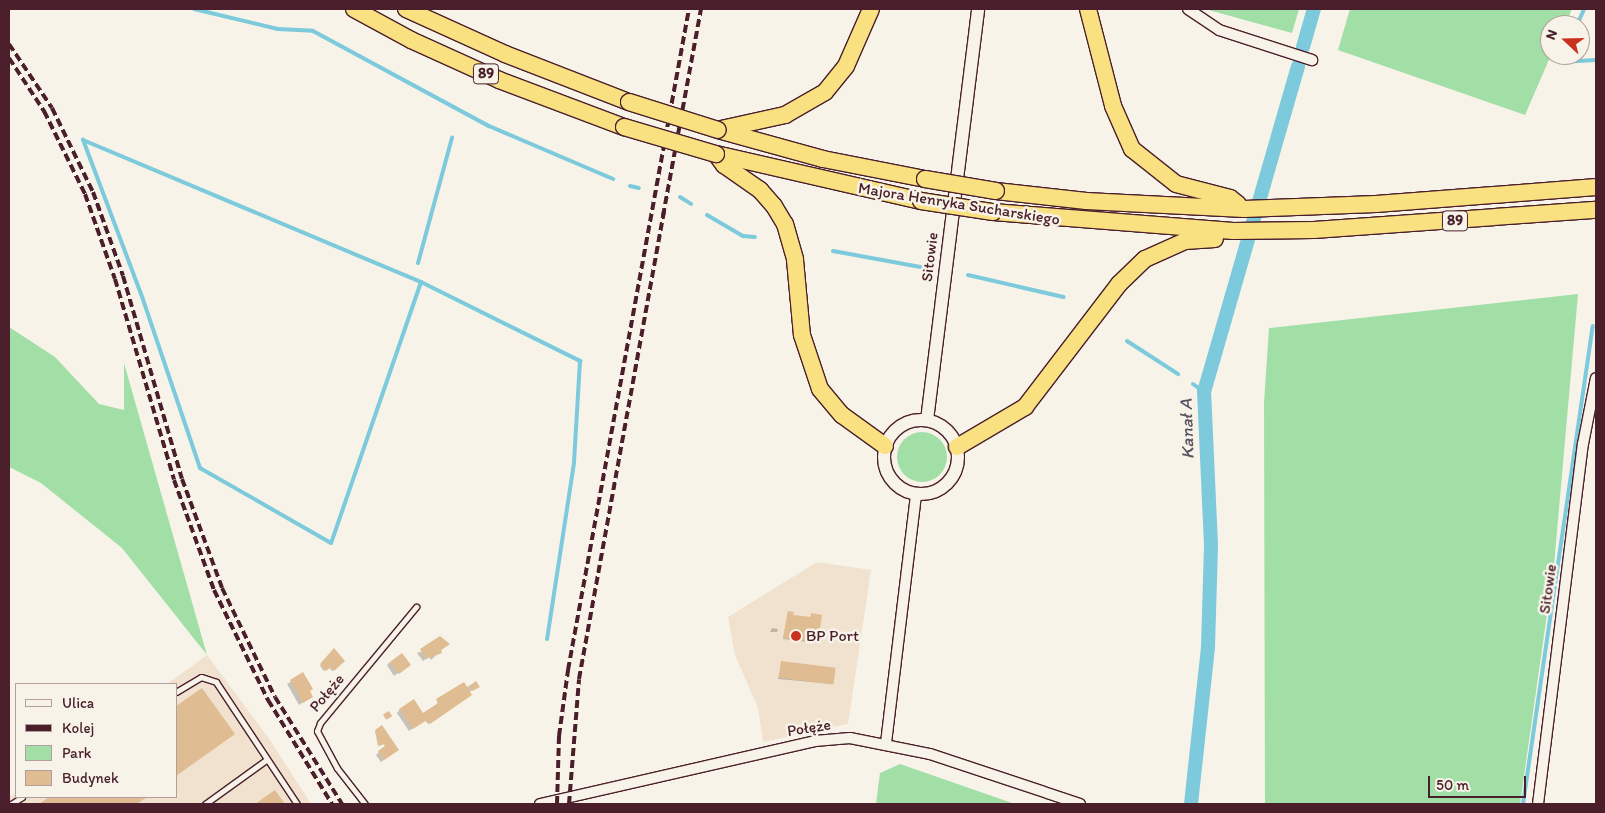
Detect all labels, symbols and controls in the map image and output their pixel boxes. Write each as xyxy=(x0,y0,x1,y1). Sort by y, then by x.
north arrow xyxy=(1540,15,1590,65)
text: N xyxy=(1542,27,1561,42)
road number: 89 xyxy=(472,62,500,86)
street label: Majora Henryka Sucharskiego xyxy=(857,179,1061,229)
road number: 89 xyxy=(1441,208,1469,234)
street label: Sitowie xyxy=(917,231,943,283)
water label: Kanał A xyxy=(1175,398,1199,460)
street label: Sitowie xyxy=(1535,563,1561,615)
place label: BP Port xyxy=(806,626,858,646)
marker: BP Port xyxy=(790,630,802,642)
street label: Połęże xyxy=(306,670,348,716)
legend xyxy=(15,683,178,798)
text: Ulica xyxy=(62,694,94,712)
street label: Połęże xyxy=(786,715,832,741)
text: Kolej xyxy=(62,719,94,737)
text: Park xyxy=(62,744,92,762)
scale bar xyxy=(1430,766,1528,798)
text: Budynek xyxy=(62,769,119,787)
text: 50 m xyxy=(1436,776,1469,794)

